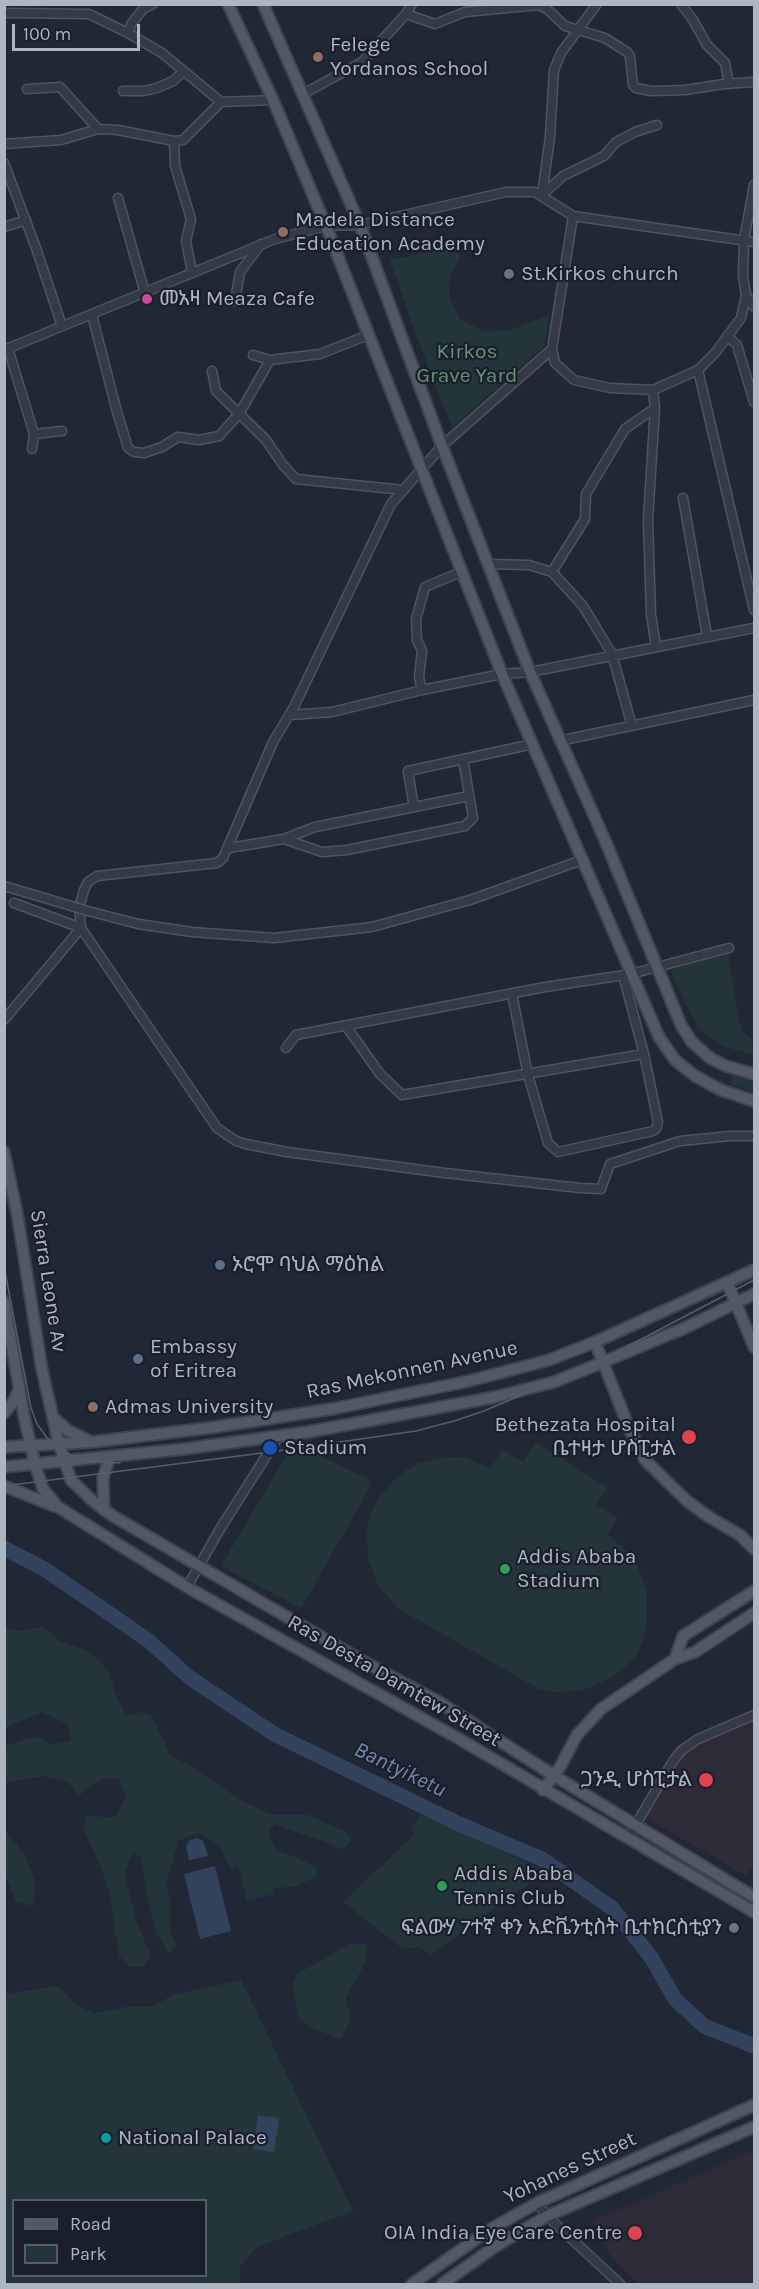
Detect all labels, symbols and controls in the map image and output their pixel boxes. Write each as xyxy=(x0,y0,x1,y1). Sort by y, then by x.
scale bar xyxy=(15,12,142,50)
text: 100 m xyxy=(23,23,71,45)
place label: Felege Yordanos School xyxy=(330,32,488,82)
marker: Felege Yordanos School xyxy=(311,50,325,64)
place label: Madela Distance Education Academy xyxy=(295,207,485,257)
marker: Madela Distance Education Academy xyxy=(276,225,290,239)
place label: St.Kirkos church xyxy=(521,261,679,287)
marker: St.Kirkos church xyxy=(502,267,516,281)
place label: መአዛ Meaza Cafe xyxy=(159,286,315,312)
marker: መአዛ Meaza Cafe xyxy=(140,292,154,306)
park label: Kirkos Grave Yard xyxy=(417,339,517,389)
street label: Sierra Leone Av xyxy=(24,1208,72,1354)
place label: ኦሮሞ ባህል ማዕከል xyxy=(232,1252,384,1278)
marker: ኦሮሞ ባህል ማዕከል xyxy=(213,1258,227,1272)
place label: Embassy of Eritrea xyxy=(150,1334,237,1384)
street label: Ras Mekonnen Avenue xyxy=(304,1335,520,1405)
marker: Embassy of Eritrea xyxy=(131,1352,145,1366)
place label: Admas University xyxy=(105,1394,273,1420)
marker: Admas University xyxy=(86,1400,100,1414)
place label: Bethezata Hospital ቤተዛታ ሆስፒታል xyxy=(494,1412,676,1462)
marker: Bethezata Hospital ቤተዛታ ሆስፒታል xyxy=(680,1428,698,1446)
place label: Stadium xyxy=(284,1435,367,1461)
marker: Stadium xyxy=(261,1439,279,1457)
place label: Addis Ababa Stadium xyxy=(517,1544,636,1594)
marker: Addis Ababa Stadium xyxy=(498,1562,512,1576)
street label: Ras Desta Damtew Street xyxy=(283,1610,505,1752)
water label: Bantyiketu xyxy=(350,1736,450,1804)
place label: ጋንዲ ሆስፒታል xyxy=(581,1767,692,1793)
marker: ጋንዲ ሆስፒታል xyxy=(697,1771,715,1789)
place label: Addis Ababa Tennis Club xyxy=(454,1861,573,1911)
marker: Addis Ababa Tennis Club xyxy=(435,1879,449,1893)
place label: ፍልውሃ 7ተኛ ቀን አድቬንቲስት ቤተክርስቲያን xyxy=(401,1915,722,1941)
marker: ፍልውሃ 7ተኛ ቀን አድቬንቲስት ቤተክርስቲያን xyxy=(727,1921,741,1935)
place label: National Palace xyxy=(118,2125,267,2151)
street label: Yohanes Street xyxy=(500,2126,640,2210)
marker: National Palace xyxy=(99,2131,113,2145)
legend xyxy=(12,2199,207,2277)
text: Road xyxy=(70,2213,111,2235)
place label: OIA India Eye Care Centre xyxy=(384,2220,622,2246)
marker: OIA India Eye Care Centre xyxy=(626,2224,644,2242)
text: Park xyxy=(70,2243,107,2265)

